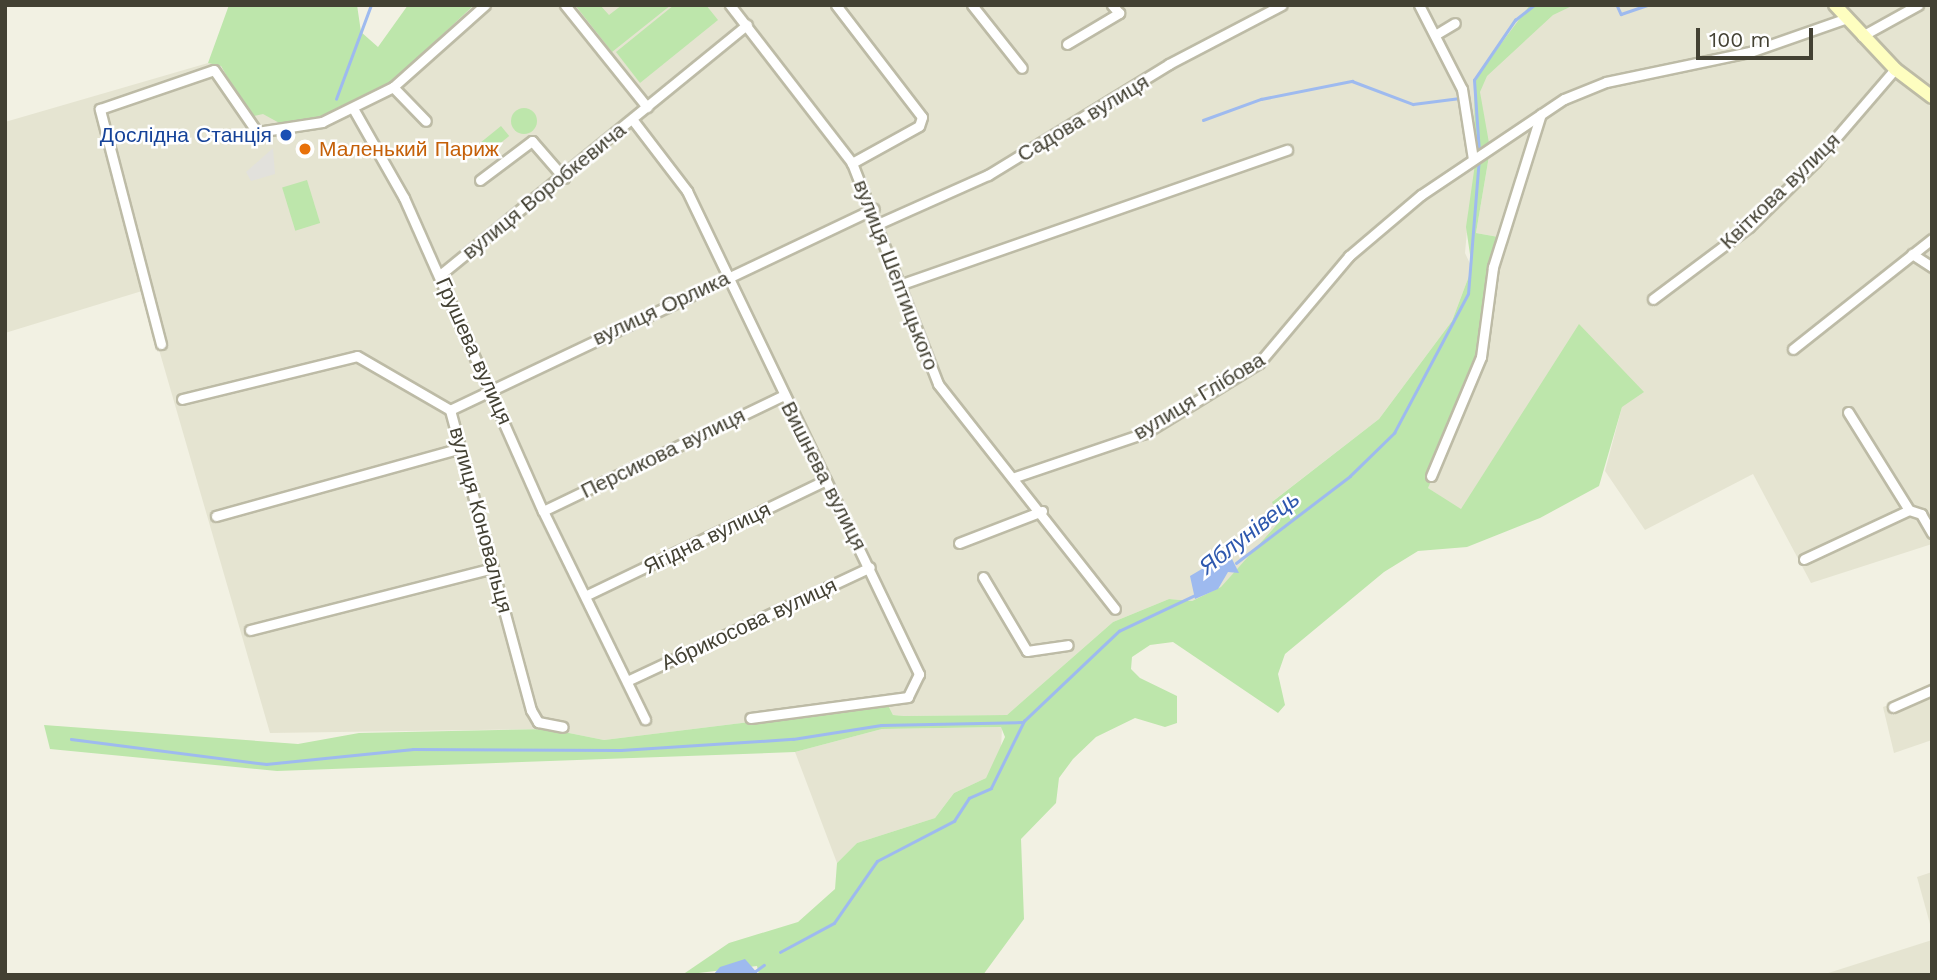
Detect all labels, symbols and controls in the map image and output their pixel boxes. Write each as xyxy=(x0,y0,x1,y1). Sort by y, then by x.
scale bar xyxy=(1699,14,1816,58)
text: 100 m xyxy=(1709,27,1771,52)
street label: Садова вулиця xyxy=(1013,69,1153,167)
street label: вулиця Воробкевича xyxy=(457,117,631,265)
place label: Дослідна Станція xyxy=(100,122,272,148)
marker: Дослідна Станція xyxy=(278,127,294,143)
street label: Квіткова вулиця xyxy=(1715,128,1845,254)
place label: Маленький Париж xyxy=(319,136,499,162)
marker: Маленький Париж xyxy=(297,141,313,157)
street label: вулиця Шептицького xyxy=(848,176,944,374)
street label: вулиця Орлика xyxy=(589,265,733,351)
street label: Грушева вулиця xyxy=(430,273,518,429)
street label: вулиця Глібова xyxy=(1129,347,1269,445)
street label: Вишнева вулиця xyxy=(776,397,872,555)
street label: Персикова вулиця xyxy=(577,402,749,504)
street label: вулиця Коновальця xyxy=(444,424,518,616)
water label: Яблунівець xyxy=(1194,485,1306,581)
street label: Ягідна вулиця xyxy=(639,496,775,580)
street label: Абрикосова вулиця xyxy=(657,572,841,676)

